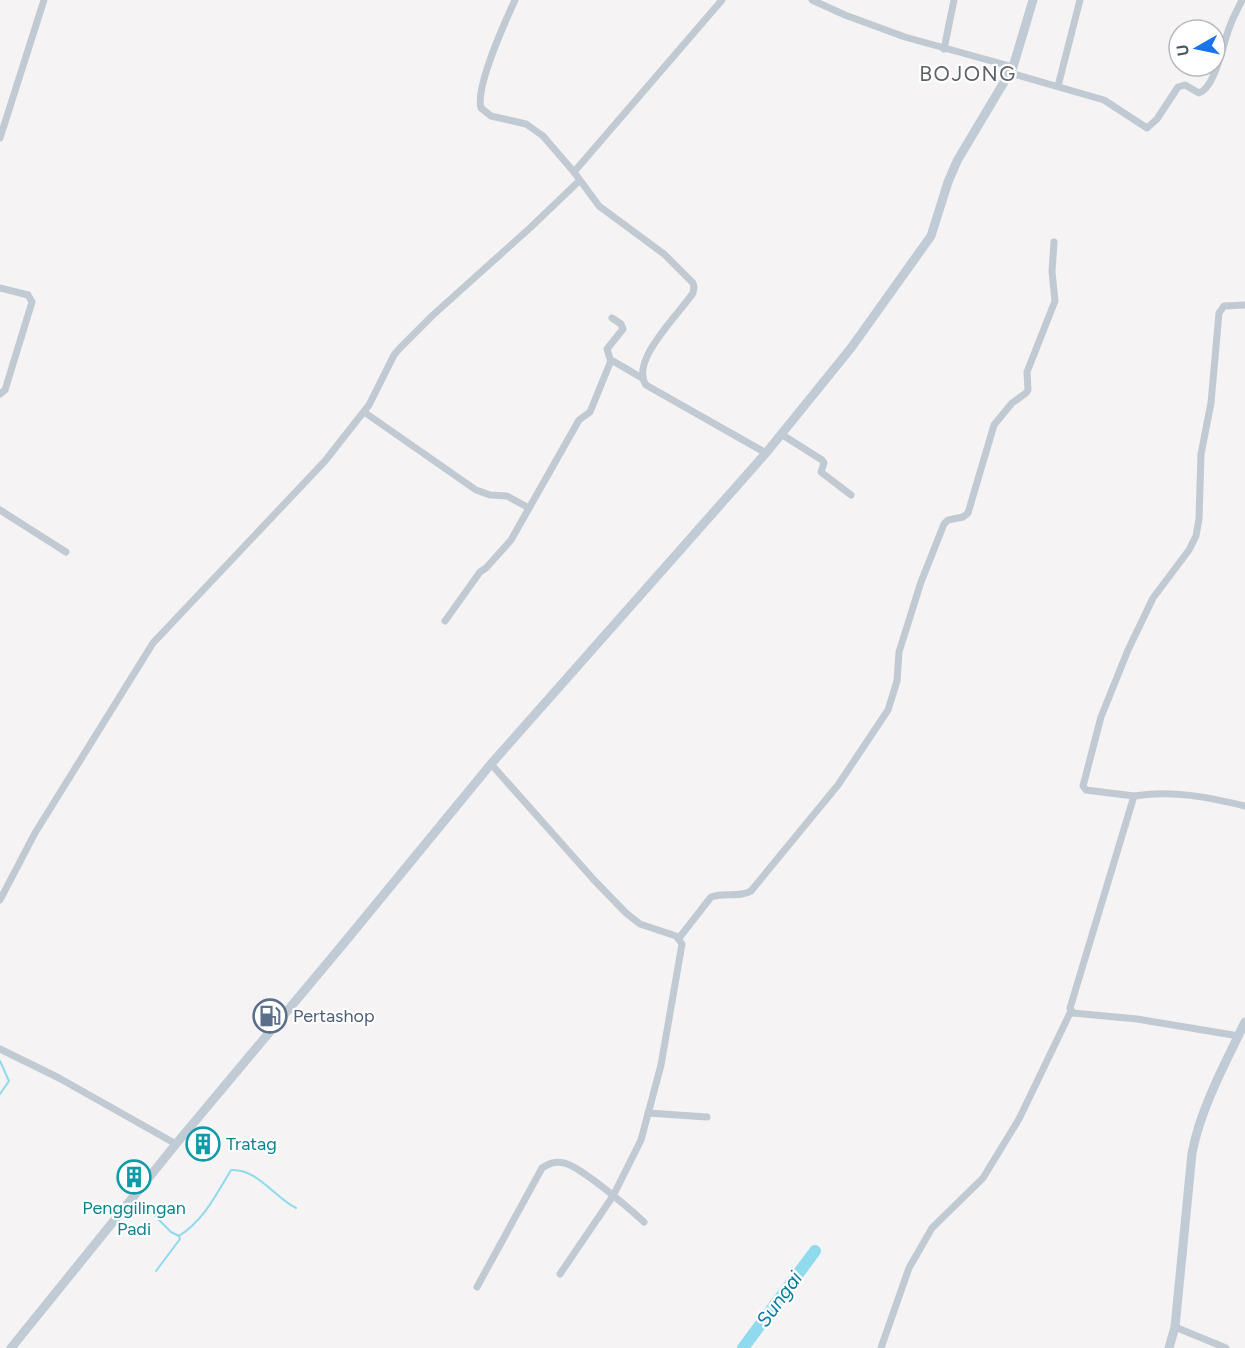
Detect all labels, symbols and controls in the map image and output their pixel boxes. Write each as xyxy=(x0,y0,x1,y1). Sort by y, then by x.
north arrow xyxy=(1167,18,1227,78)
text: U xyxy=(1172,43,1193,57)
district label: BOJONG xyxy=(919,61,1017,86)
fuel station icon: Pertashop xyxy=(252,998,288,1034)
place label: Pertashop xyxy=(293,1005,375,1027)
building icon: Tratag xyxy=(185,1126,221,1162)
place label: Tratag xyxy=(226,1133,277,1155)
building icon: Penggilingan Padi xyxy=(116,1159,152,1195)
place label: Penggilingan Padi xyxy=(82,1197,186,1240)
water label: Sungai xyxy=(751,1266,807,1331)

